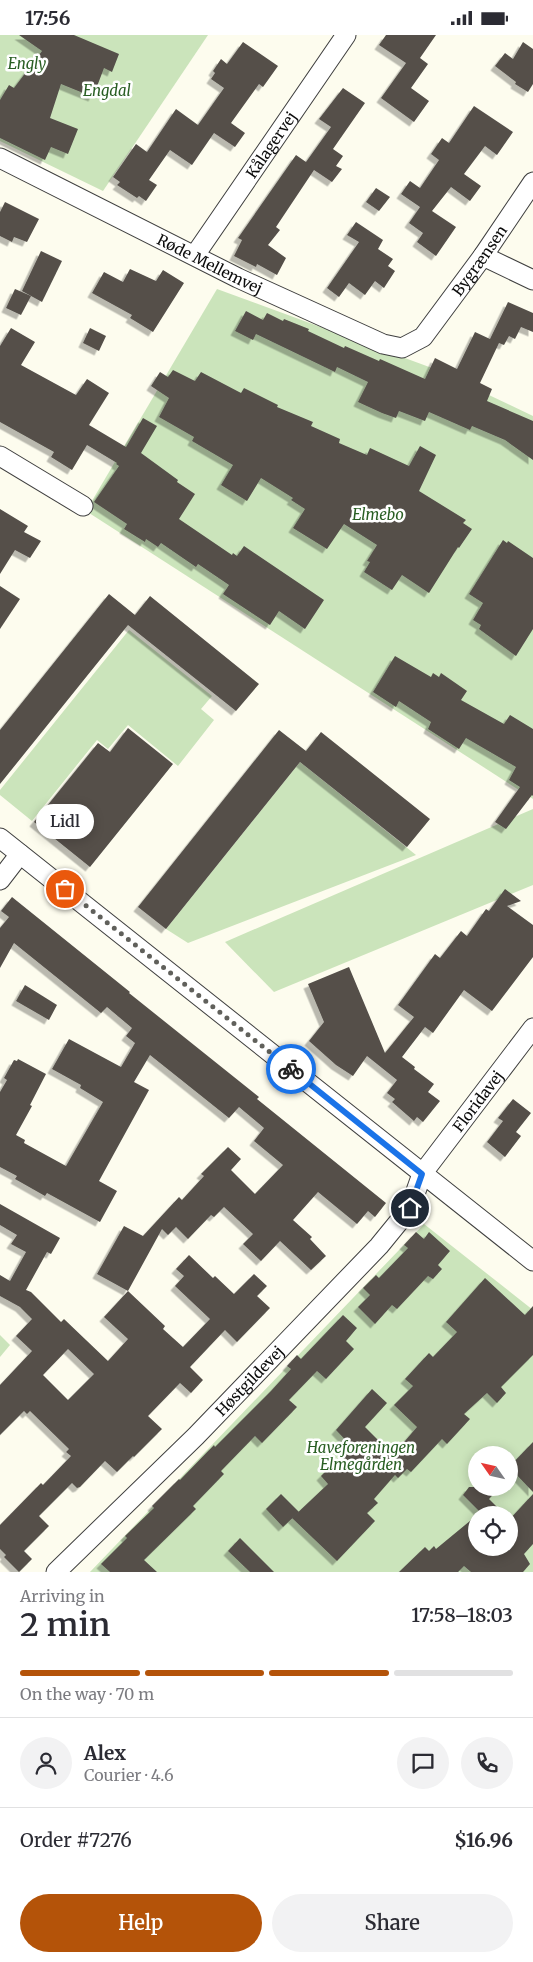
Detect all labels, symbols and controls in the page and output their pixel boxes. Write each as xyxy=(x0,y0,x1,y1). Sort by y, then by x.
text: 17:56 xyxy=(25,6,70,30)
park label: Engly xyxy=(8,54,46,73)
park label: Engdal xyxy=(83,81,131,100)
street label: Kålagervej xyxy=(241,108,300,181)
street label: Bygrænsen xyxy=(447,221,511,299)
street label: Røde Mellemvej xyxy=(154,229,266,297)
park label: Elmebo xyxy=(352,505,404,524)
callout: Lidl xyxy=(36,804,94,839)
text: Lidl xyxy=(50,811,80,831)
pin xyxy=(44,868,86,910)
icon: bag xyxy=(51,875,79,903)
courier xyxy=(266,1044,316,1094)
icon: bike xyxy=(277,1055,305,1083)
street label: Floridavej xyxy=(448,1066,507,1135)
pin xyxy=(389,1187,431,1229)
icon: home xyxy=(396,1194,424,1222)
street label: Høstgildevej xyxy=(211,1342,287,1420)
park label: Haveforeningen Elmegården xyxy=(306,1438,415,1474)
north arrow xyxy=(468,1446,518,1496)
map controls xyxy=(468,1446,518,1556)
button: locate xyxy=(468,1506,518,1556)
text: Arriving in xyxy=(20,1586,105,1606)
text: 17:58–18:03 xyxy=(411,1603,513,1627)
text: 2 min xyxy=(20,1605,110,1645)
text: On the way · 70 m xyxy=(20,1684,154,1704)
button: person xyxy=(20,1737,72,1789)
button: chat xyxy=(397,1737,449,1789)
button: phone xyxy=(461,1737,513,1789)
text: Alex xyxy=(84,1741,126,1765)
text: Courier · 4.6 xyxy=(84,1765,174,1785)
text: Order #7276 xyxy=(20,1828,132,1852)
text: $16.96 xyxy=(454,1828,513,1852)
button: Help xyxy=(20,1894,262,1952)
button: Share xyxy=(272,1894,513,1952)

